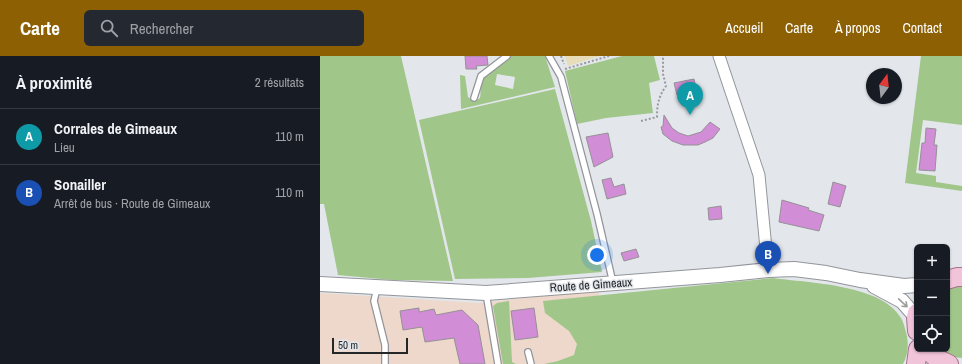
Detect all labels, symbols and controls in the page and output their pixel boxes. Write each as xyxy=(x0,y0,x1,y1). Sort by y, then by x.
search box xyxy=(84,10,364,46)
text: Carte xyxy=(20,15,60,41)
icon: search xyxy=(98,17,120,39)
text: Rechercher xyxy=(130,18,193,39)
text: Accueil xyxy=(725,19,763,37)
text: Carte xyxy=(785,19,813,37)
text: À propos xyxy=(835,19,880,37)
text: Contact xyxy=(902,19,942,37)
north arrow xyxy=(866,68,902,104)
text: À proximité xyxy=(16,71,92,94)
text: 2 résultats xyxy=(255,74,304,91)
pin: A xyxy=(677,82,703,115)
text: Corrales de Gimeaux xyxy=(54,118,177,139)
text: A xyxy=(25,128,33,145)
text: 110 m xyxy=(275,128,304,145)
text: Lieu xyxy=(54,139,75,156)
text: Sonailler xyxy=(54,174,106,195)
text: B xyxy=(25,184,33,201)
text: 110 m xyxy=(275,184,304,201)
text: Arrêt de bus · Route de Gimeaux xyxy=(54,195,210,212)
pin: B xyxy=(755,241,781,274)
map controls xyxy=(914,244,950,352)
button: + xyxy=(914,244,950,280)
your location xyxy=(587,245,607,265)
street label: Route de Gimeaux xyxy=(549,274,633,296)
button: − xyxy=(914,280,950,316)
one-way arrow xyxy=(897,298,907,307)
button: locate xyxy=(914,316,950,352)
scale bar xyxy=(332,336,408,355)
text: 50 m xyxy=(338,338,358,352)

